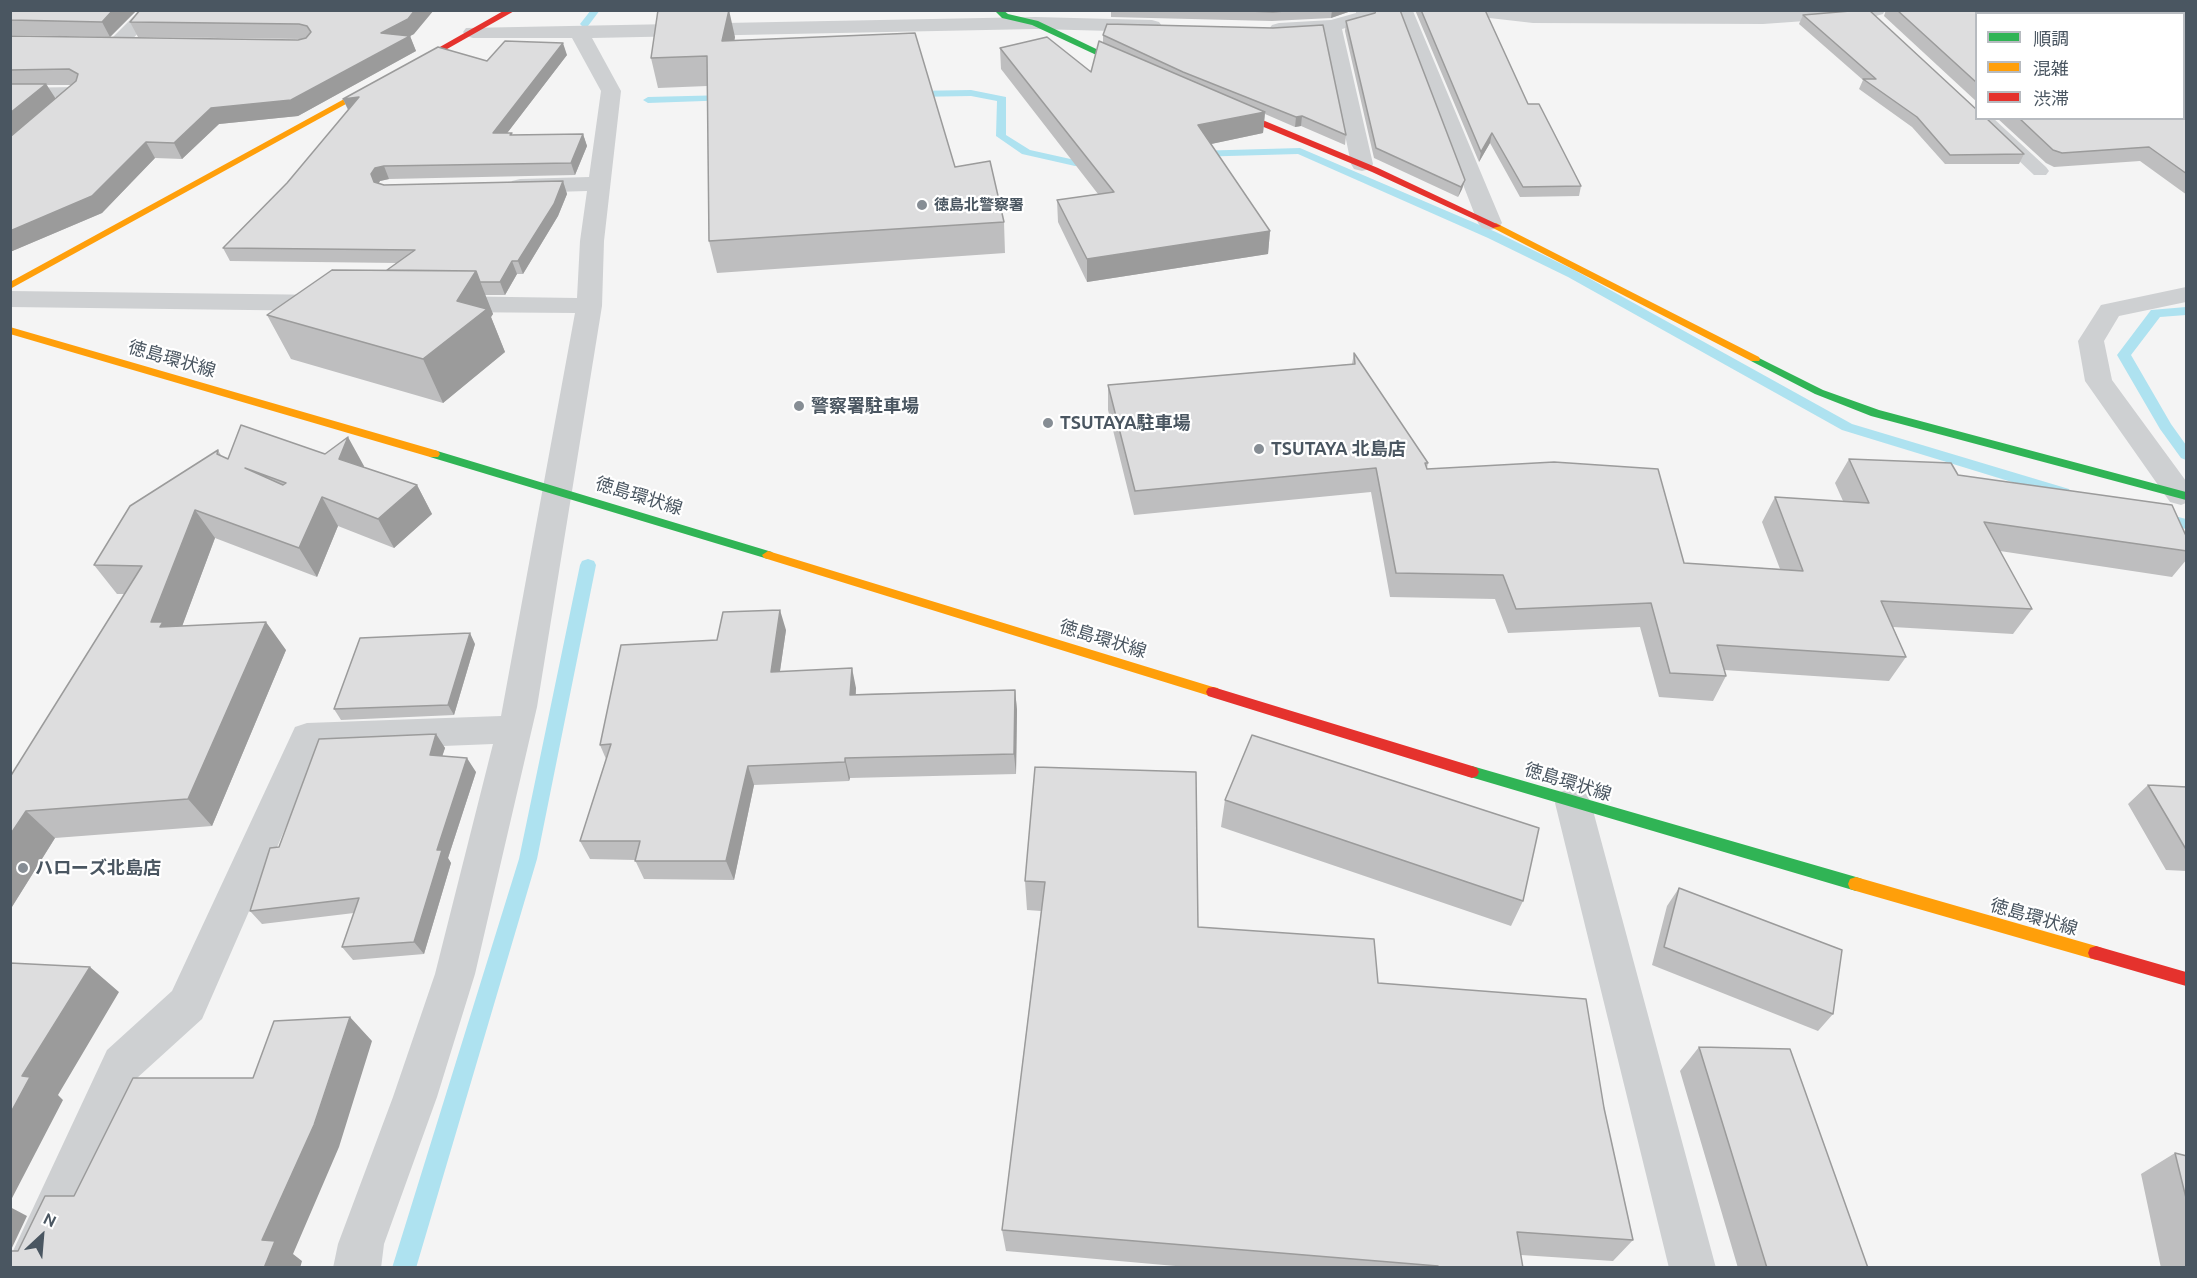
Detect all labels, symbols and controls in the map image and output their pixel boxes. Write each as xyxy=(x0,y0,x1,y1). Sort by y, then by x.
legend xyxy=(1975,12,2185,120)
text: 順調 xyxy=(2033,28,2069,48)
text: 混雑 xyxy=(2033,58,2069,78)
text: 渋滞 xyxy=(2033,88,2069,108)
place label: 徳島北警察署 xyxy=(934,196,1024,214)
marker: 徳島北警察署 xyxy=(915,198,929,212)
street label: 徳島環状線 xyxy=(126,336,218,382)
place label: 警察署駐車場 xyxy=(811,395,919,417)
marker: 警察署駐車場 xyxy=(792,399,806,413)
place label: TSUTAYA駐車場 xyxy=(1060,412,1191,434)
marker: TSUTAYA駐車場 xyxy=(1041,416,1055,430)
place label: TSUTAYA 北島店 xyxy=(1271,438,1406,460)
marker: TSUTAYA 北島店 xyxy=(1252,442,1266,456)
street label: 徳島環状線 xyxy=(593,473,685,519)
street label: 徳島環状線 xyxy=(1057,616,1149,662)
street label: 徳島環状線 xyxy=(1522,759,1614,805)
place label: ハローズ北島店 xyxy=(35,857,161,879)
marker: ハローズ北島店 xyxy=(16,861,30,875)
street label: 徳島環状線 xyxy=(1988,894,2080,940)
north arrow xyxy=(12,1206,72,1266)
text: N xyxy=(41,1209,59,1231)

